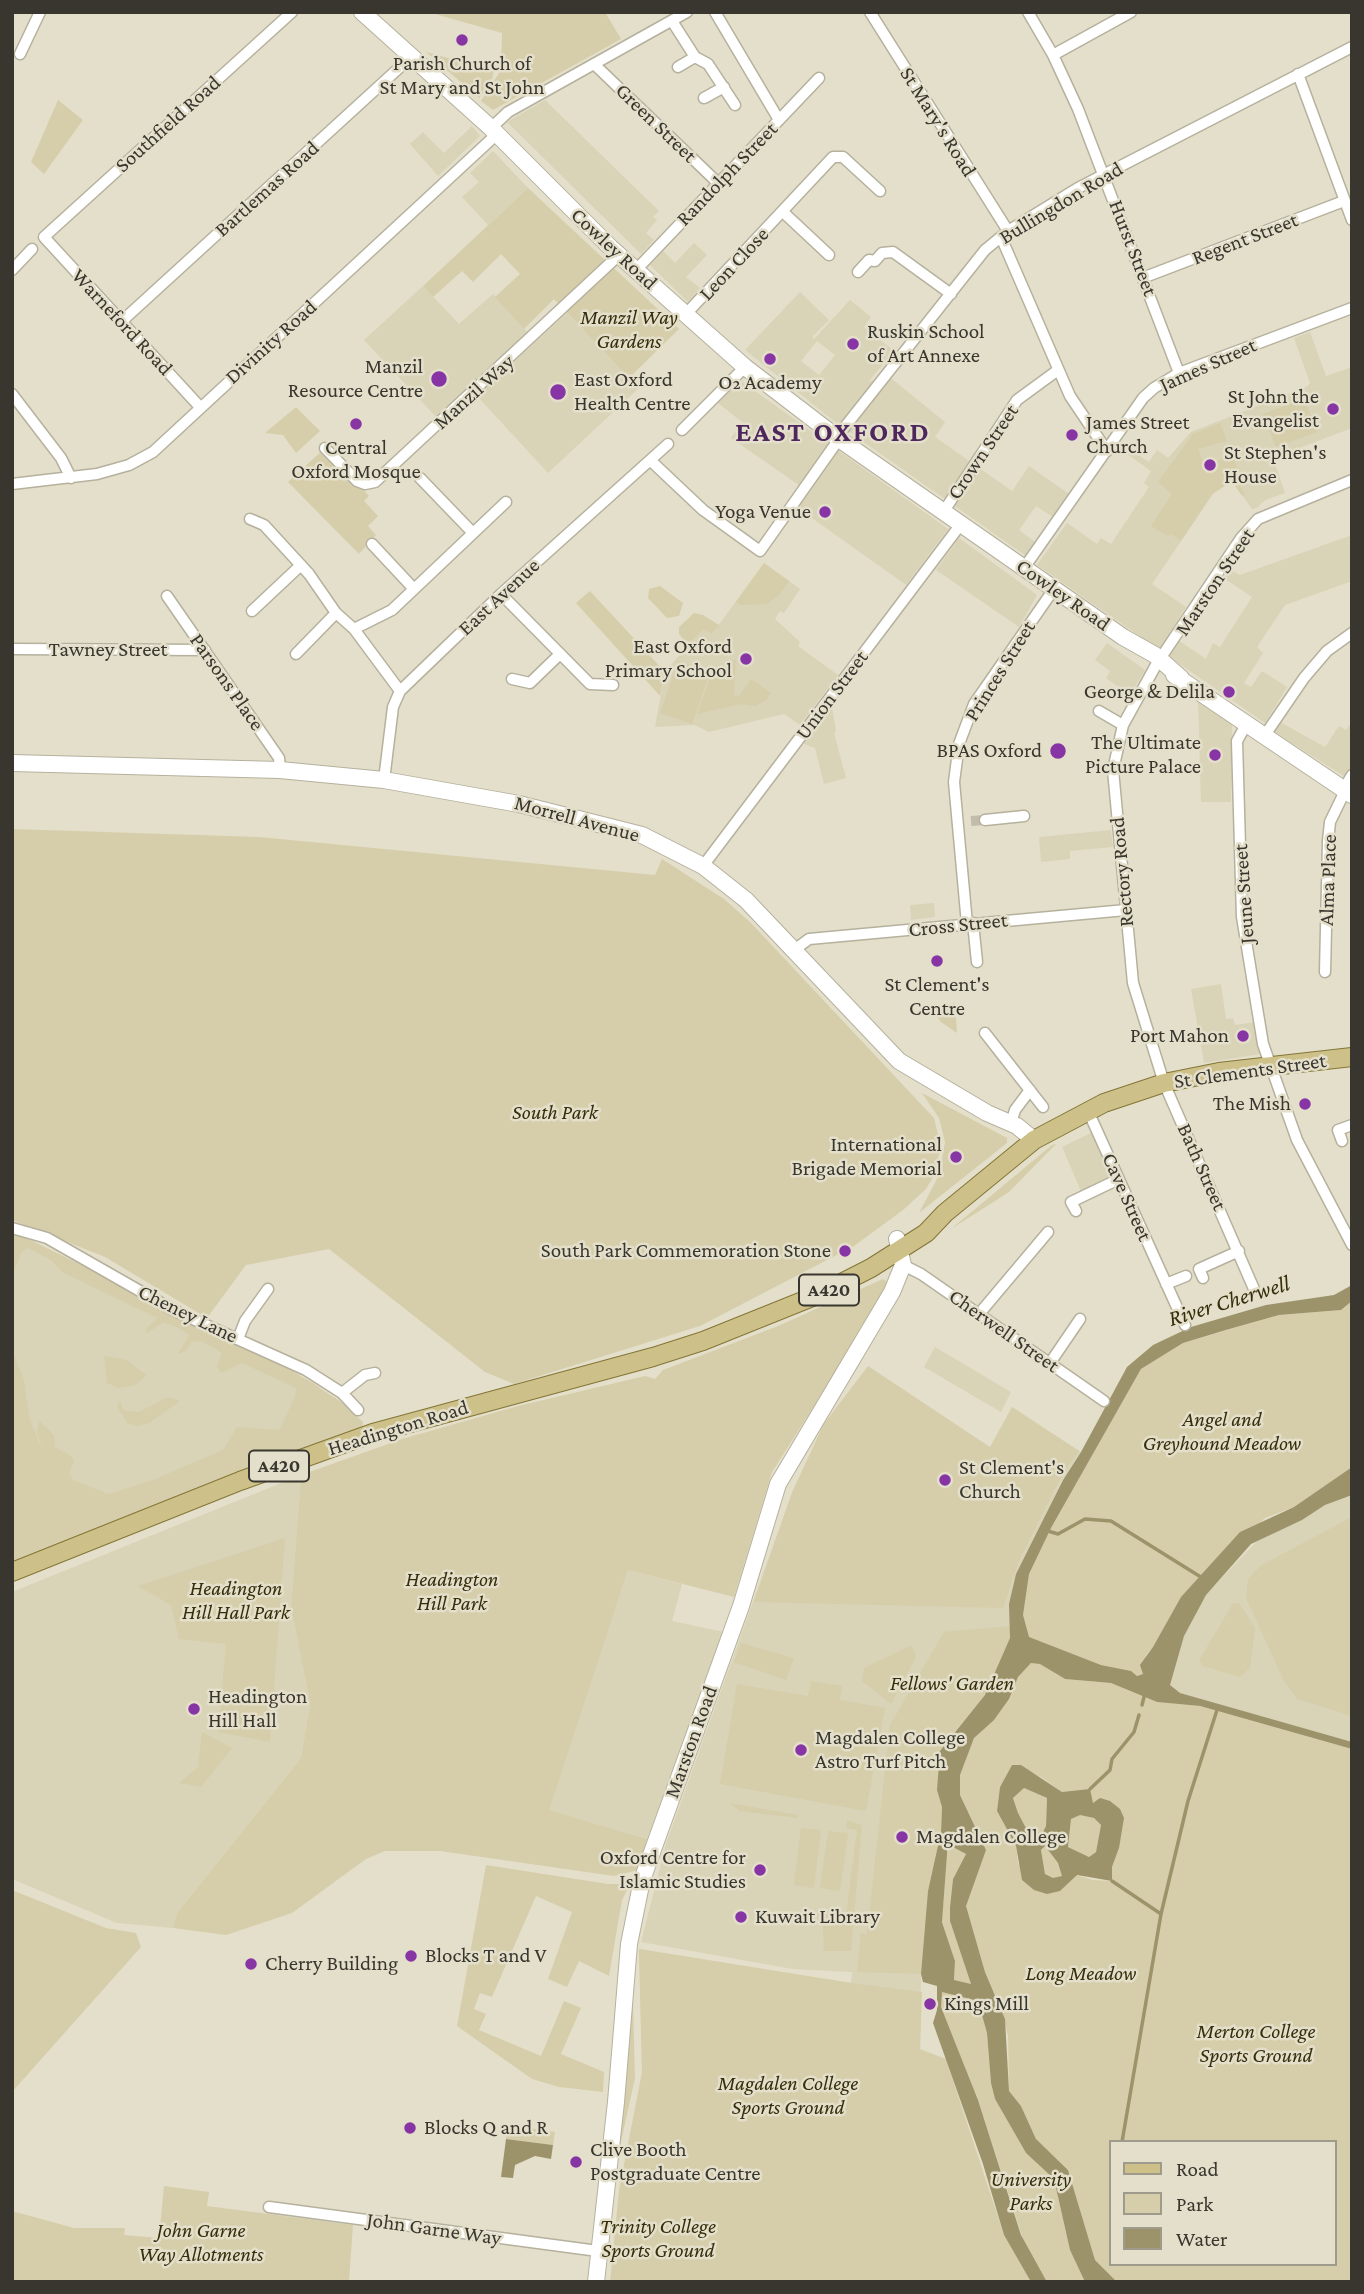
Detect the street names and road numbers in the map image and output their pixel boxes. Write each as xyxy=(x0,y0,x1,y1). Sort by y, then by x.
street label: St Mary's Road xyxy=(894,62,982,182)
street label: Southfield Road xyxy=(110,70,226,178)
street label: Green Street xyxy=(610,78,702,168)
street label: Randolph Street xyxy=(671,117,783,231)
street label: Bartlemas Road xyxy=(210,136,324,242)
street label: Bullingdon Road xyxy=(995,156,1127,250)
street label: Hurst Street xyxy=(1103,197,1163,299)
street label: Cowley Road xyxy=(566,203,662,295)
street label: Regent Street xyxy=(1189,207,1301,271)
street label: Leon Close xyxy=(694,222,774,306)
street label: Warneford Road xyxy=(66,263,178,381)
street label: Divinity Road xyxy=(220,294,322,390)
street label: James Street xyxy=(1156,332,1260,398)
street label: Manzil Way xyxy=(428,349,520,435)
street label: Crown Street xyxy=(942,399,1024,505)
street label: Marston Street xyxy=(1170,523,1260,641)
street label: East Avenue xyxy=(453,553,545,641)
street label: Cowley Road xyxy=(1011,553,1115,637)
street label: Princes Street xyxy=(959,616,1041,726)
street label: Parsons Place xyxy=(184,628,270,736)
street label: Tawney Street xyxy=(48,637,168,663)
street label: Union Street xyxy=(790,645,874,745)
street label: Morrell Avenue xyxy=(512,790,642,848)
street label: Rectory Road xyxy=(1105,816,1139,928)
street label: Alma Place xyxy=(1314,834,1342,926)
street label: Jeune Street xyxy=(1228,843,1260,945)
street label: Cross Street xyxy=(907,907,1009,943)
street label: St Clements Street xyxy=(1172,1048,1328,1094)
street label: Bath Street xyxy=(1172,1120,1232,1214)
street label: Cave Street xyxy=(1096,1149,1158,1245)
road number: A420 xyxy=(799,1274,859,1306)
street label: Cheney Lane xyxy=(134,1279,242,1349)
street label: Cherwell Street xyxy=(944,1284,1064,1378)
street label: Headington Road xyxy=(325,1395,471,1461)
road number: A420 xyxy=(249,1450,309,1482)
street label: Marston Road xyxy=(659,1682,723,1802)
street label: John Garne Way xyxy=(365,2207,503,2251)

